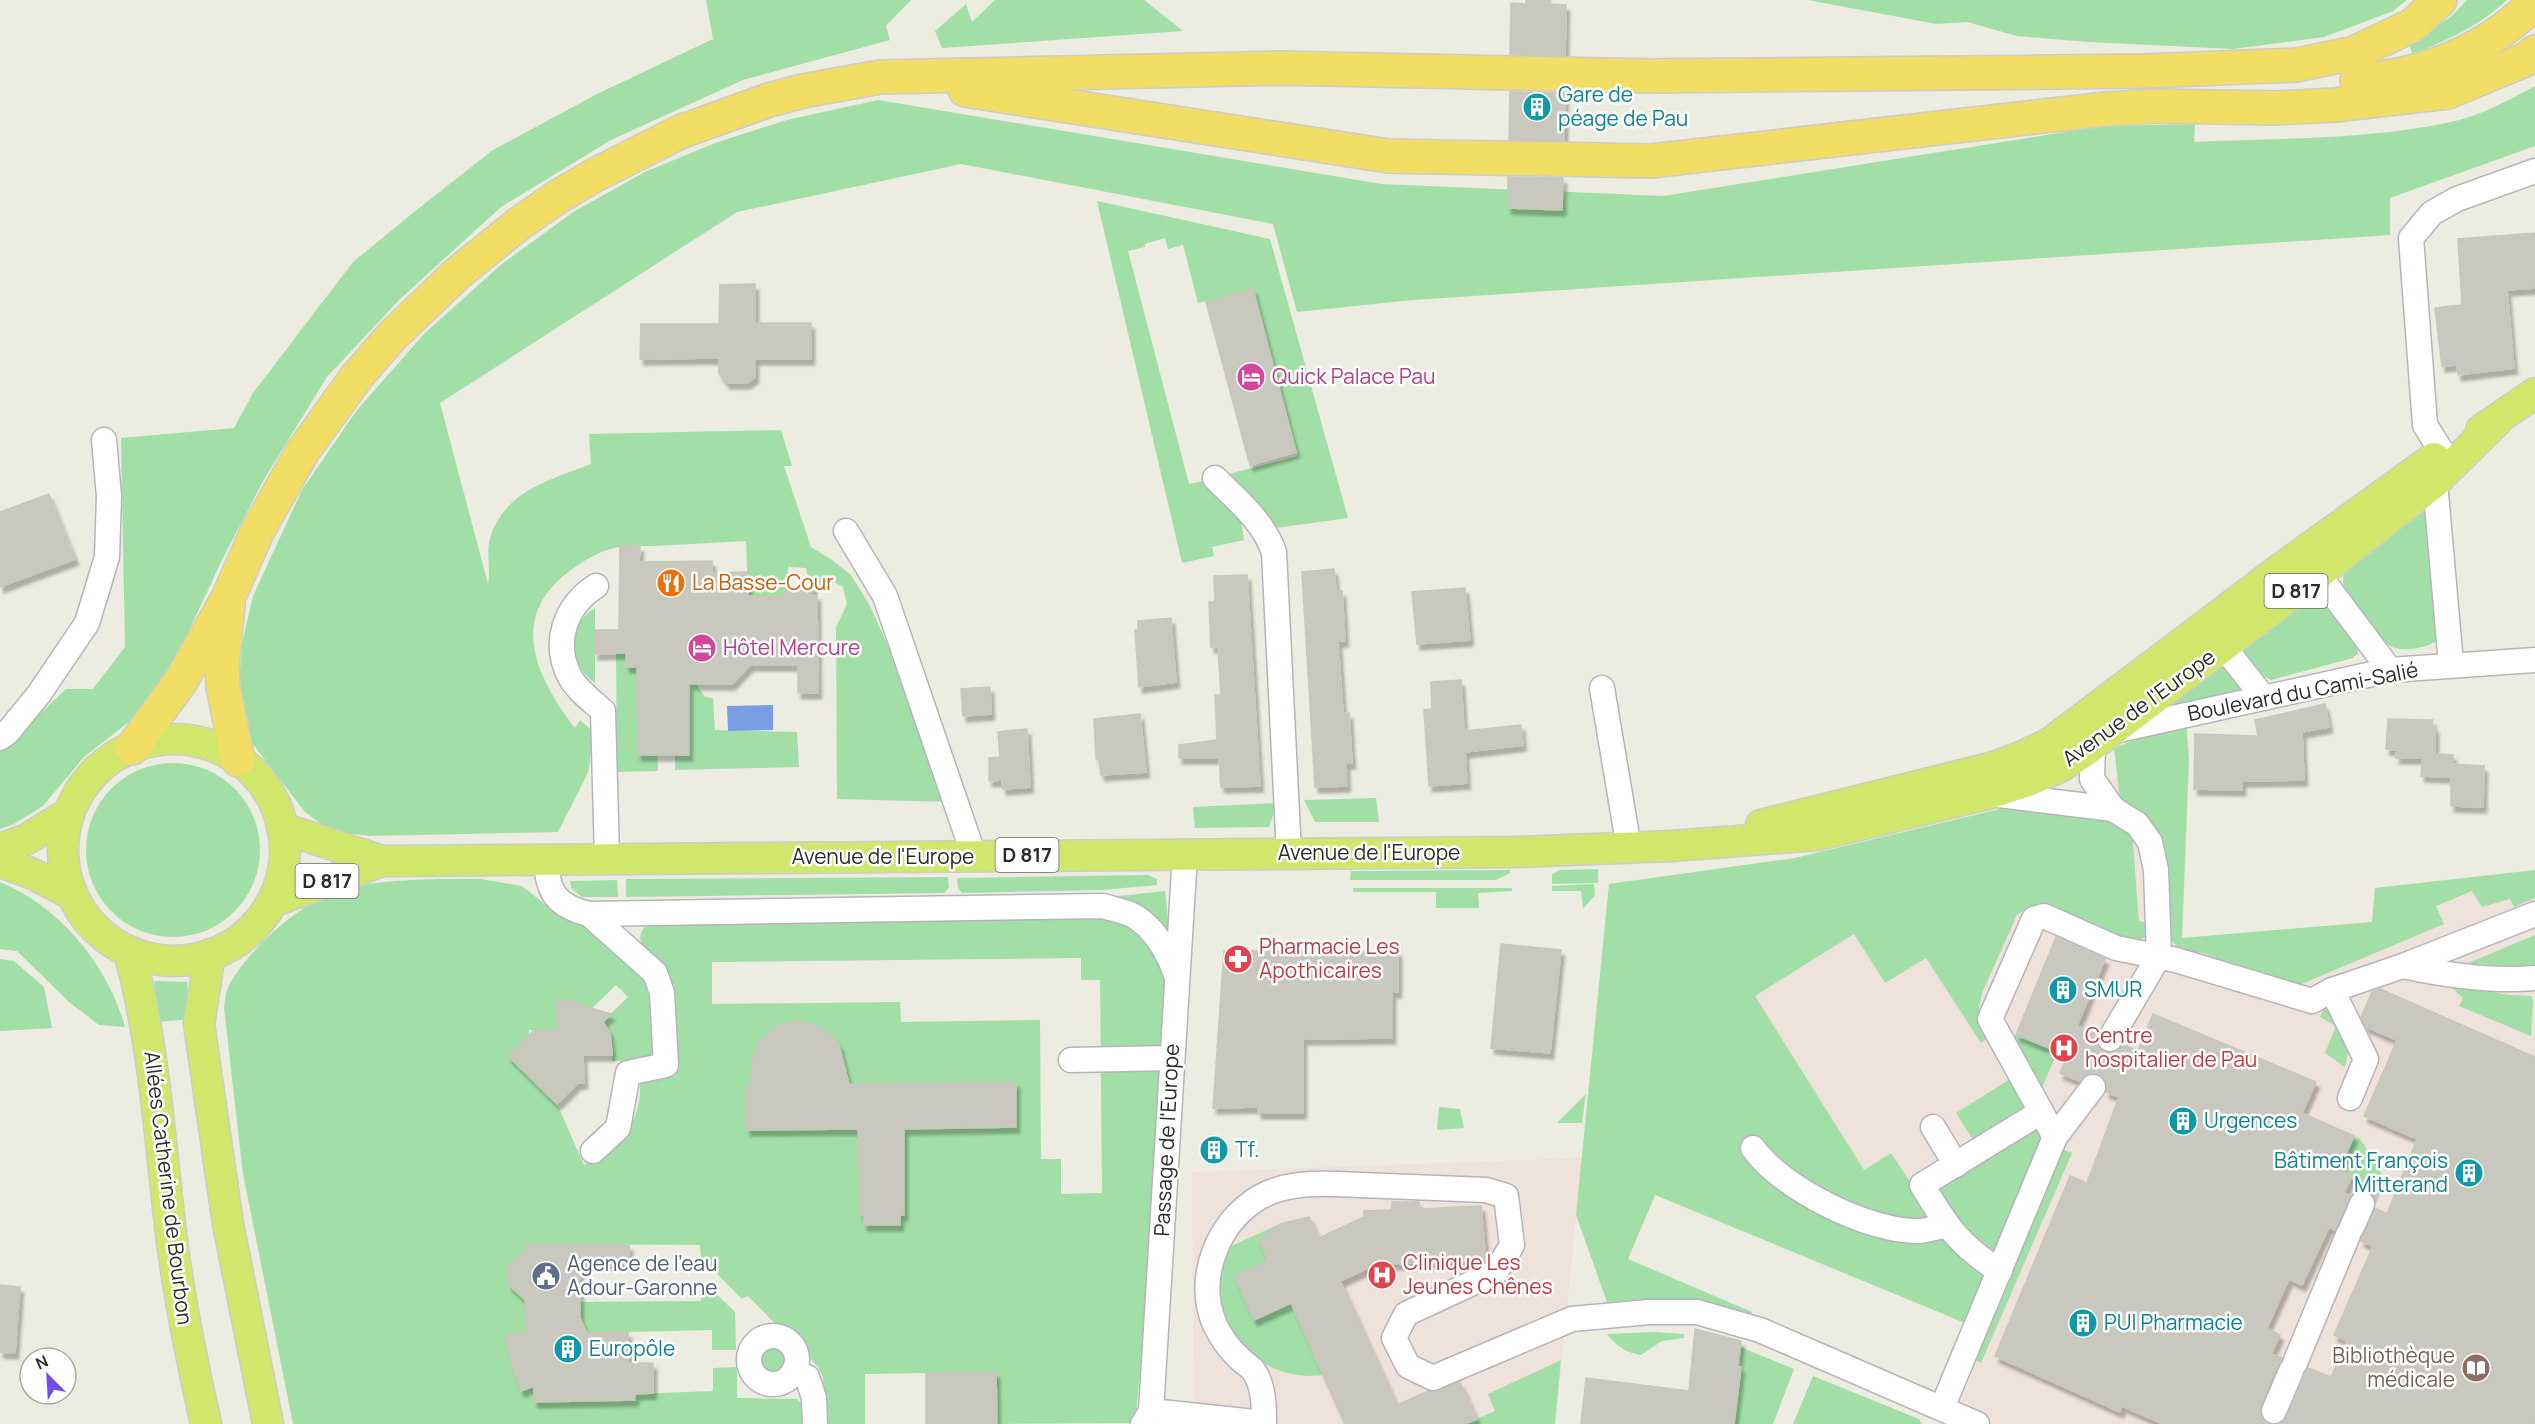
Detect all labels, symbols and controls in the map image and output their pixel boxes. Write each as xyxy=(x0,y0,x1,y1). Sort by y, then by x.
place label: Gare de péage de Pau xyxy=(1558,80,1688,132)
building icon: Gare de péage de Pau xyxy=(1521,91,1553,123)
hotel icon: Quick Palace Pau xyxy=(1235,361,1267,393)
place label: Quick Palace Pau xyxy=(1272,362,1435,390)
restaurant icon: La Basse-Cour xyxy=(655,567,687,599)
place label: La Basse-Cour xyxy=(692,568,834,596)
road number: D 817 xyxy=(2264,574,2328,608)
hotel icon: Hôtel Mercure xyxy=(686,632,718,664)
place label: Hôtel Mercure xyxy=(723,633,860,661)
street label: Avenue de l'Europe xyxy=(2056,642,2221,772)
street label: Boulevard du Cami-Salié xyxy=(2185,655,2420,727)
road number: D 817 xyxy=(996,838,1058,872)
street label: Avenue de l'Europe xyxy=(1278,838,1460,866)
street label: Avenue de l'Europe xyxy=(792,842,974,870)
road number: D 817 xyxy=(296,864,358,898)
place label: Pharmacie Les Apothicaires xyxy=(1259,932,1400,984)
pharmacy icon: Pharmacie Les Apothicaires xyxy=(1222,943,1254,975)
building icon: SMUR xyxy=(2047,974,2079,1006)
place label: SMUR xyxy=(2084,975,2143,1003)
place label: Centre hospitalier de Pau xyxy=(2085,1021,2257,1073)
hospital icon: Centre hospitalier de Pau xyxy=(2048,1032,2080,1064)
street label: Passage de l'Europe xyxy=(1147,1043,1185,1237)
street label: Allées Catherine de Bourbon xyxy=(138,1049,200,1326)
building icon: Urgences xyxy=(2167,1105,2199,1137)
place label: Urgences xyxy=(2204,1106,2297,1134)
building icon: Tf. xyxy=(1198,1134,1230,1166)
place label: Tf. xyxy=(1235,1135,1259,1163)
place label: Bâtiment François Mitterand xyxy=(2274,1146,2448,1198)
building icon: Bâtiment François Mitterand xyxy=(2453,1157,2485,1189)
place label: Clinique Les Jeunes Chênes xyxy=(1403,1248,1553,1300)
place label: Agence de l'eau Adour-Garonne xyxy=(567,1249,717,1301)
hospital icon: Clinique Les Jeunes Chênes xyxy=(1366,1259,1398,1291)
public building icon: Agence de l'eau Adour-Garonne xyxy=(530,1260,562,1292)
building icon: PUI Pharmacie xyxy=(2067,1307,2099,1339)
place label: PUI Pharmacie xyxy=(2104,1308,2243,1336)
building icon: Europôle xyxy=(552,1333,584,1365)
place label: Europôle xyxy=(589,1334,675,1362)
place label: Bibliothèque médicale xyxy=(2332,1341,2455,1393)
north arrow xyxy=(18,1346,78,1406)
text: N xyxy=(32,1350,52,1375)
library icon: Bibliothèque médicale xyxy=(2460,1352,2492,1384)

